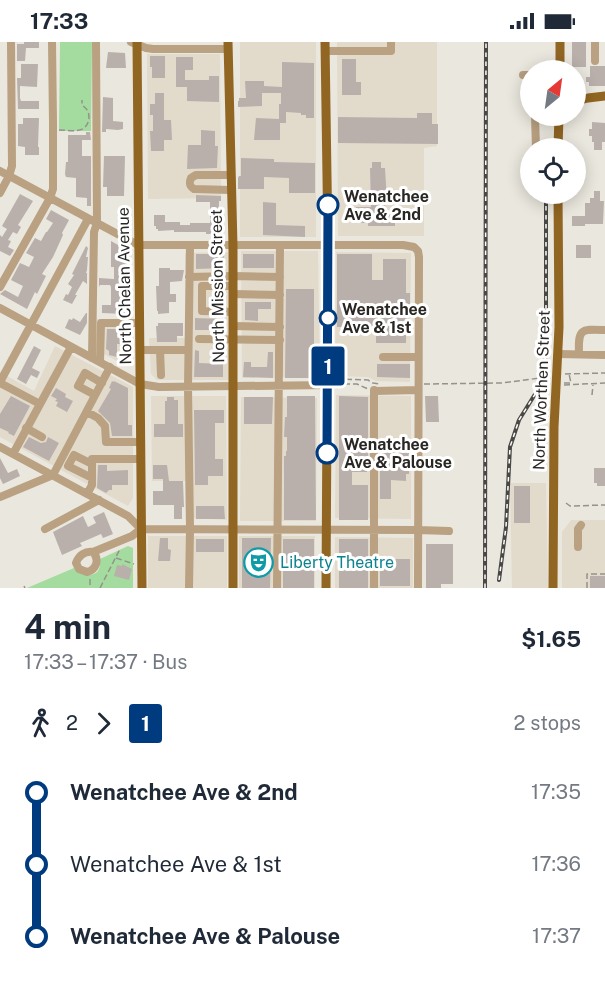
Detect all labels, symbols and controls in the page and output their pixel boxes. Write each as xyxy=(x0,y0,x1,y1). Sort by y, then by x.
text: 17:33 xyxy=(30,8,88,34)
north arrow xyxy=(520,60,586,126)
map controls xyxy=(520,60,586,204)
button: locate xyxy=(520,138,586,204)
place label: Wenatchee Ave & 2nd xyxy=(344,187,429,224)
marker: Wenatchee Ave & 2nd xyxy=(317,194,339,216)
street label: North Chelan Avenue xyxy=(114,207,135,365)
street label: North Mission Street xyxy=(207,209,228,363)
place label: Wenatchee Ave & 1st xyxy=(342,300,427,337)
marker: Wenatchee Ave & 1st xyxy=(319,309,337,327)
street label: North Worthen Street xyxy=(529,310,554,470)
line badge: 1 xyxy=(308,346,348,386)
text: 1 xyxy=(324,354,333,379)
place label: Wenatchee Ave & Palouse xyxy=(344,435,452,472)
marker: Wenatchee Ave & Palouse xyxy=(316,442,338,464)
theatre icon: Liberty Theatre xyxy=(243,546,275,578)
place label: Liberty Theatre xyxy=(280,553,394,572)
text: 4 min xyxy=(24,608,111,646)
text: $1.65 xyxy=(521,626,581,652)
text: 17:33 – 17:37 · Bus xyxy=(24,650,187,674)
icon: walk xyxy=(24,707,57,740)
icon: forward xyxy=(87,707,120,740)
text: 2 xyxy=(66,711,78,735)
text: 1 xyxy=(141,711,150,736)
text: 2 stops xyxy=(514,711,581,735)
text: Wenatchee Ave & 2nd xyxy=(70,779,298,805)
text: 17:35 xyxy=(531,780,581,804)
text: Wenatchee Ave & 1st xyxy=(70,851,282,877)
text: 17:36 xyxy=(531,852,581,876)
text: Wenatchee Ave & Palouse xyxy=(70,923,340,949)
text: 17:37 xyxy=(532,924,581,948)

